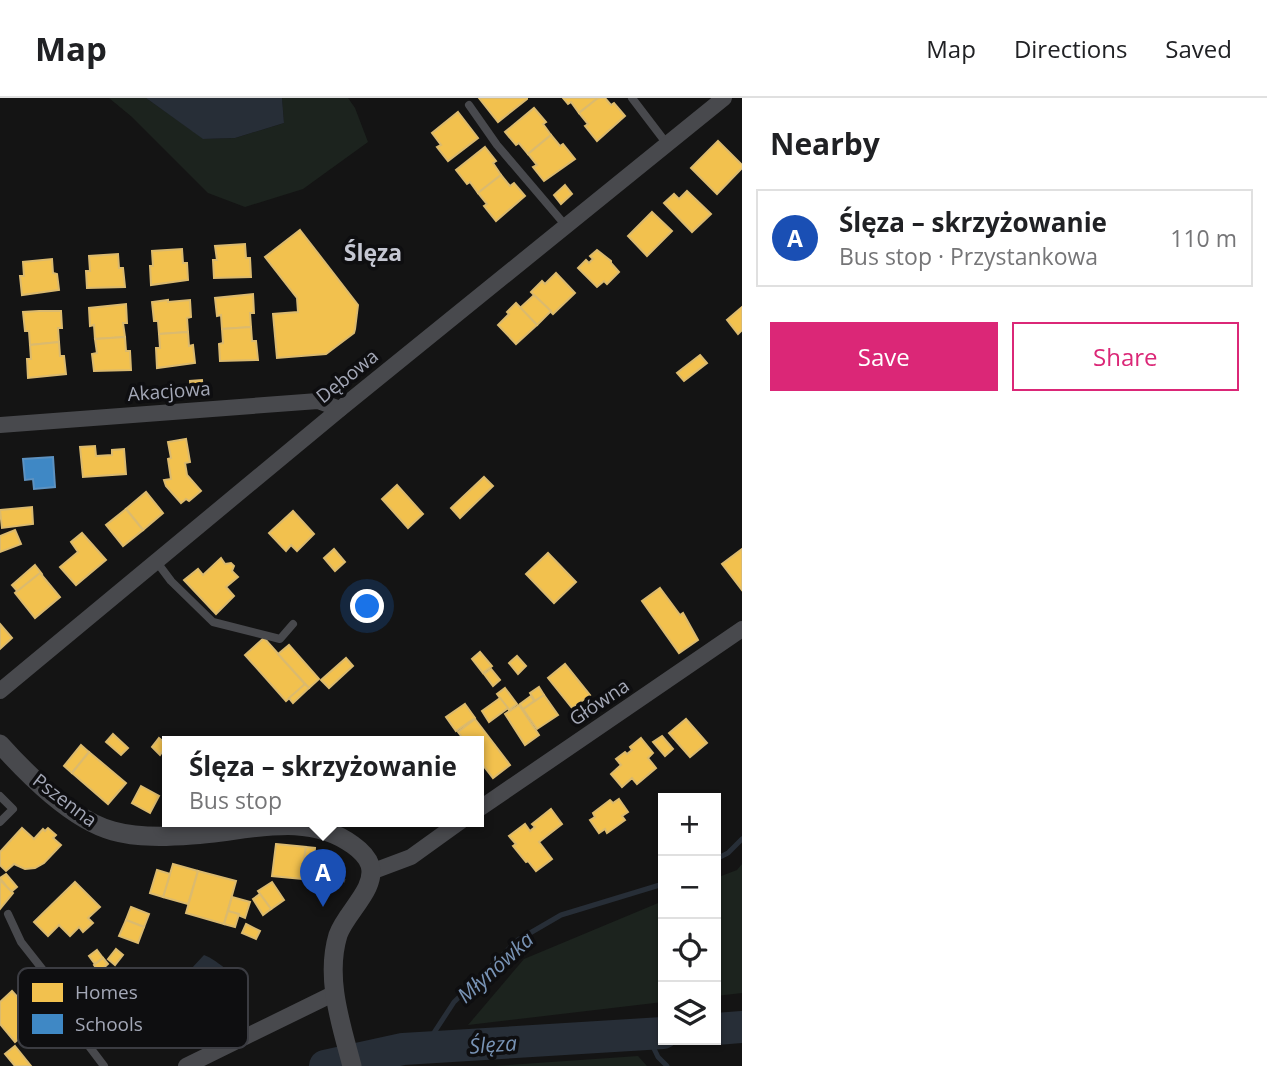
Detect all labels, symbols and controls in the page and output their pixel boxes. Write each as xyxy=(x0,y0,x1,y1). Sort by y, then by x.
text: Map xyxy=(35,26,107,71)
text: Map xyxy=(926,32,976,65)
text: Directions xyxy=(1014,32,1127,65)
text: Saved xyxy=(1165,32,1232,65)
text: Nearby xyxy=(770,123,880,164)
text: Ślęza – skrzyżowanie xyxy=(839,204,1107,240)
text: A xyxy=(787,222,803,254)
text: 110 m xyxy=(1170,222,1237,254)
district label: Ślęza xyxy=(344,236,402,268)
text: Bus stop · Przystankowa xyxy=(839,240,1098,272)
button: Save xyxy=(770,322,998,391)
button: Share xyxy=(1012,322,1239,391)
street label: Dębowa xyxy=(311,343,383,409)
street label: Akacjowa xyxy=(127,375,211,407)
your location xyxy=(350,589,384,623)
street label: Główna xyxy=(564,672,634,732)
popup xyxy=(162,736,484,827)
text: Ślęza – skrzyżowanie xyxy=(189,748,457,784)
street label: Pszenna xyxy=(28,767,102,833)
text: Bus stop xyxy=(189,784,282,816)
map controls xyxy=(658,793,721,1045)
button: + xyxy=(658,793,721,856)
pin: A xyxy=(300,849,346,907)
button: − xyxy=(658,856,721,919)
button: locate xyxy=(658,919,721,982)
water label: Młynówka xyxy=(451,925,539,1009)
legend xyxy=(18,968,248,1048)
text: Homes xyxy=(75,979,138,1005)
button: layers xyxy=(658,982,721,1045)
text: Schools xyxy=(75,1011,143,1037)
water label: Ślęza xyxy=(468,1028,518,1060)

